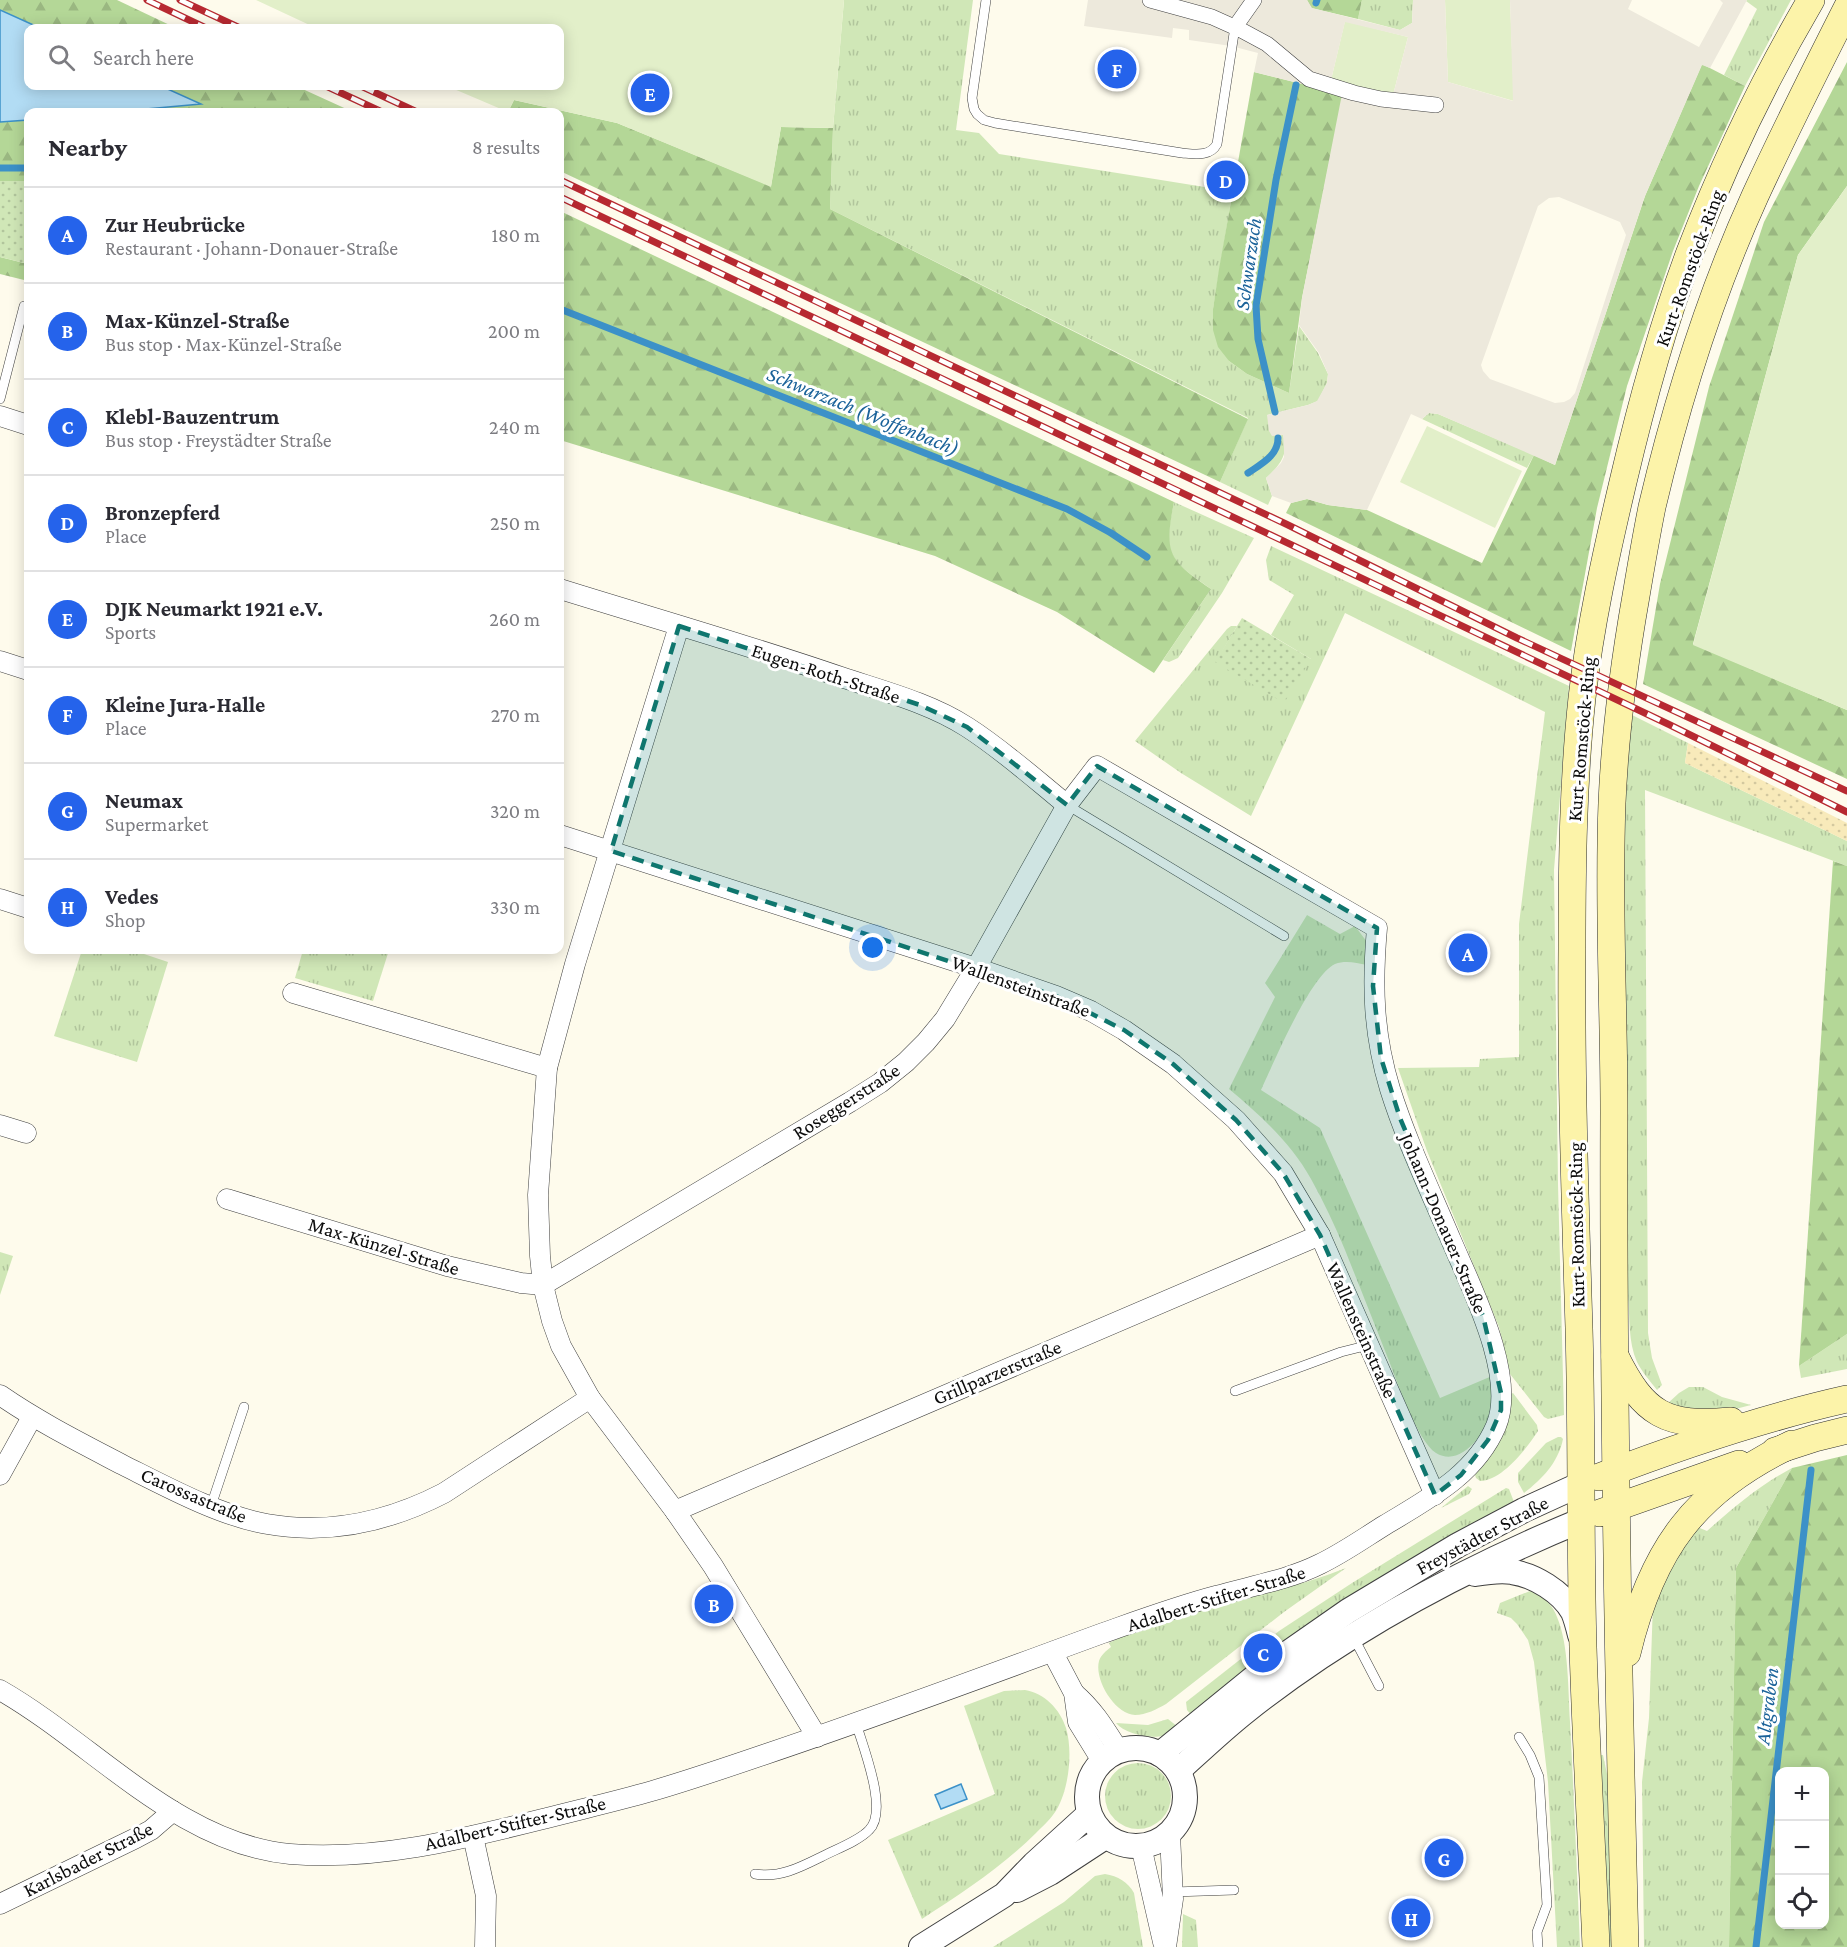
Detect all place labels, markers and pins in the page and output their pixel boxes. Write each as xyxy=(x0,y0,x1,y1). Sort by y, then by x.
pin: F xyxy=(1098,46,1136,92)
pin: E xyxy=(630,70,670,116)
pin: D xyxy=(1206,158,1246,202)
pin: A xyxy=(1448,930,1488,976)
pin: B xyxy=(694,1582,734,1626)
pin: C xyxy=(1244,1630,1282,1676)
pin: G xyxy=(1424,1836,1464,1880)
pin: H xyxy=(1392,1896,1430,1940)

